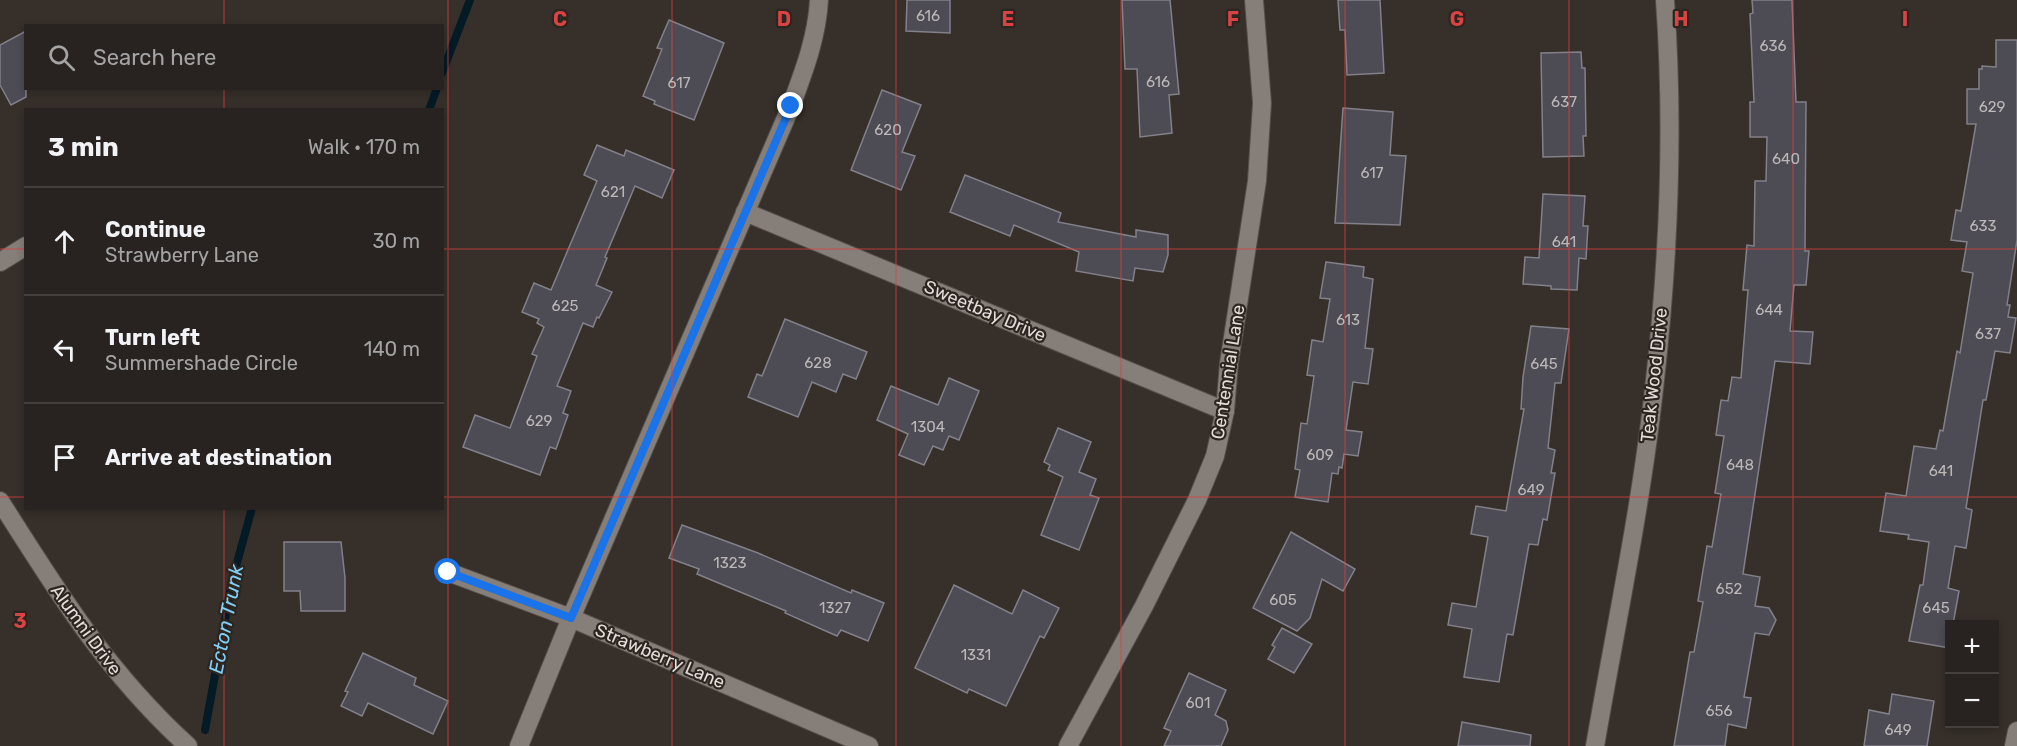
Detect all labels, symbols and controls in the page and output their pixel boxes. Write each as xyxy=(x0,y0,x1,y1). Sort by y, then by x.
text: C xyxy=(553,7,567,31)
text: D xyxy=(777,7,791,31)
house number: 616 xyxy=(916,7,940,25)
text: E xyxy=(1002,7,1014,31)
text: F xyxy=(1227,7,1239,31)
text: G xyxy=(1450,7,1464,31)
text: H xyxy=(1674,7,1688,31)
text: I xyxy=(1902,7,1908,31)
search box xyxy=(24,24,444,90)
house number: 636 xyxy=(1759,37,1787,55)
icon: search xyxy=(45,41,78,74)
text: Search here xyxy=(93,44,216,71)
house number: 616 xyxy=(1146,73,1170,91)
house number: 617 xyxy=(668,74,691,92)
route end xyxy=(777,92,803,118)
house number: 637 xyxy=(1551,93,1577,111)
house number: 629 xyxy=(1979,98,2005,116)
house number: 620 xyxy=(874,121,902,139)
text: 3 min xyxy=(48,132,119,163)
text: Walk · 170 m xyxy=(308,135,420,159)
house number: 640 xyxy=(1772,150,1800,168)
house number: 617 xyxy=(1361,164,1384,182)
house number: 621 xyxy=(601,183,625,201)
text: Continue xyxy=(105,216,206,243)
house number: 633 xyxy=(1969,217,1997,235)
icon: ahead xyxy=(48,225,81,258)
text: 30 m xyxy=(373,229,420,253)
house number: 641 xyxy=(1552,233,1576,251)
text: Strawberry Lane xyxy=(105,243,259,267)
street label: Sweetbay Drive xyxy=(921,275,1049,347)
house number: 625 xyxy=(552,297,578,315)
house number: 644 xyxy=(1755,301,1783,319)
street label: Centennial Lane xyxy=(1207,303,1249,441)
street label: Teak Wood Drive xyxy=(1636,307,1672,443)
house number: 613 xyxy=(1336,311,1360,329)
text: Turn left xyxy=(105,324,200,351)
house number: 637 xyxy=(1975,325,2001,343)
icon: left xyxy=(48,333,81,366)
text: 140 m xyxy=(364,337,420,361)
text: Summershade Circle xyxy=(105,351,298,375)
house number: 628 xyxy=(804,354,832,372)
house number: 645 xyxy=(1530,355,1558,373)
house number: 629 xyxy=(526,412,552,430)
house number: 1304 xyxy=(911,418,945,436)
icon: arrive xyxy=(48,441,81,474)
text: Arrive at destination xyxy=(105,444,332,471)
house number: 609 xyxy=(1306,446,1334,464)
house number: 648 xyxy=(1726,456,1754,474)
house number: 641 xyxy=(1929,462,1953,480)
house number: 649 xyxy=(1517,481,1545,499)
house number: 1323 xyxy=(713,554,747,572)
route start xyxy=(434,558,460,584)
water label: Ecton Trunk xyxy=(204,562,249,676)
house number: 652 xyxy=(1716,580,1743,598)
street label: Alumni Drive xyxy=(46,581,126,679)
house number: 605 xyxy=(1269,591,1297,609)
house number: 1327 xyxy=(819,599,851,617)
house number: 645 xyxy=(1922,599,1950,617)
text: 3 xyxy=(13,609,27,633)
street label: Strawberry Lane xyxy=(592,619,728,693)
map controls xyxy=(1945,620,1999,728)
button: + xyxy=(1945,620,1999,674)
house number: 1331 xyxy=(961,646,991,664)
button: − xyxy=(1945,674,1999,728)
house number: 601 xyxy=(1186,694,1211,712)
house number: 656 xyxy=(1705,702,1733,720)
house number: 649 xyxy=(1884,721,1912,739)

